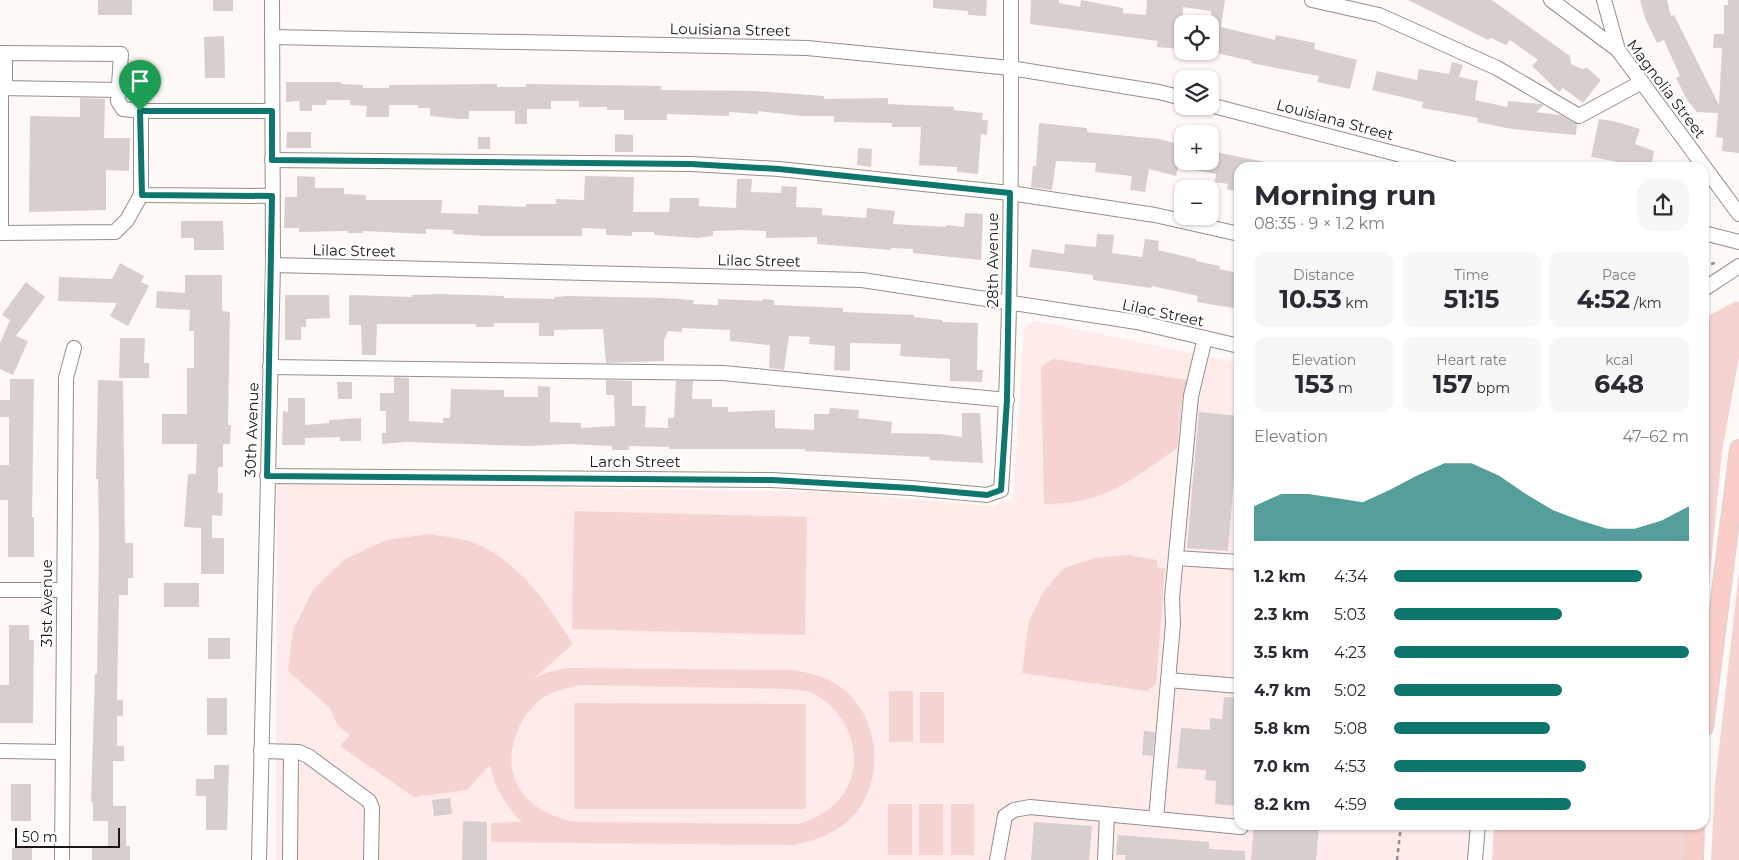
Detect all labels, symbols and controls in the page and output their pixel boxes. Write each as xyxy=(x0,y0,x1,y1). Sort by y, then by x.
map controls xyxy=(1174,15,1219,225)
button: locate xyxy=(1174,15,1219,60)
street label: Louisiana Street xyxy=(669,19,791,40)
street label: Magnolia Street xyxy=(1623,35,1710,142)
pin xyxy=(119,60,161,111)
icon: arrive xyxy=(126,67,154,95)
button: layers xyxy=(1174,70,1219,115)
street label: Louisiana Street xyxy=(1274,95,1396,144)
button: + xyxy=(1174,125,1219,170)
text: Morning run xyxy=(1254,178,1436,212)
button: share xyxy=(1637,179,1689,231)
button: − xyxy=(1174,180,1219,225)
street label: 28th Avenue xyxy=(983,213,1002,307)
text: 08:35 · 9 × 1.2 km xyxy=(1254,214,1385,233)
street label: Lilac Street xyxy=(312,240,396,261)
street label: Lilac Street xyxy=(717,250,801,271)
text: Distance xyxy=(1293,266,1355,284)
text: Time xyxy=(1454,266,1489,284)
text: Pace xyxy=(1602,266,1636,284)
text: 10.53 xyxy=(1279,284,1342,314)
text: 51:15 xyxy=(1444,284,1499,314)
text: 4:52 xyxy=(1577,284,1630,314)
text: km xyxy=(1342,294,1369,312)
text: /km xyxy=(1630,294,1662,312)
street label: Lilac Street xyxy=(1120,295,1206,330)
text: Elevation xyxy=(1291,351,1356,369)
text: Heart rate xyxy=(1436,351,1507,369)
text: kcal xyxy=(1605,351,1633,369)
text: 153 xyxy=(1295,369,1334,399)
text: 157 xyxy=(1433,369,1473,399)
text: 648 xyxy=(1594,369,1644,399)
text: m xyxy=(1334,379,1353,397)
text: bpm xyxy=(1473,379,1510,397)
street label: 30th Avenue xyxy=(240,382,263,478)
text: Elevation xyxy=(1254,427,1328,446)
text: 47–62 m xyxy=(1622,427,1689,446)
street label: Larch Street xyxy=(589,452,681,471)
street label: 31st Avenue xyxy=(37,559,56,647)
text: 1.2 km xyxy=(1254,567,1306,586)
text: 4:34 xyxy=(1334,567,1368,586)
text: 2.3 km xyxy=(1254,605,1309,624)
text: 5:03 xyxy=(1334,605,1366,624)
text: 3.5 km xyxy=(1254,643,1309,662)
text: 4:23 xyxy=(1334,643,1366,662)
text: 4.7 km xyxy=(1254,681,1311,700)
text: 5:02 xyxy=(1334,681,1366,700)
text: 5.8 km xyxy=(1254,719,1310,738)
text: 5:08 xyxy=(1334,719,1367,738)
text: 7.0 km xyxy=(1254,757,1310,776)
text: 4:53 xyxy=(1334,757,1366,776)
text: 8.2 km xyxy=(1254,795,1310,814)
text: 4:59 xyxy=(1334,795,1367,814)
scale bar xyxy=(15,825,120,848)
text: 50 m xyxy=(22,828,58,846)

